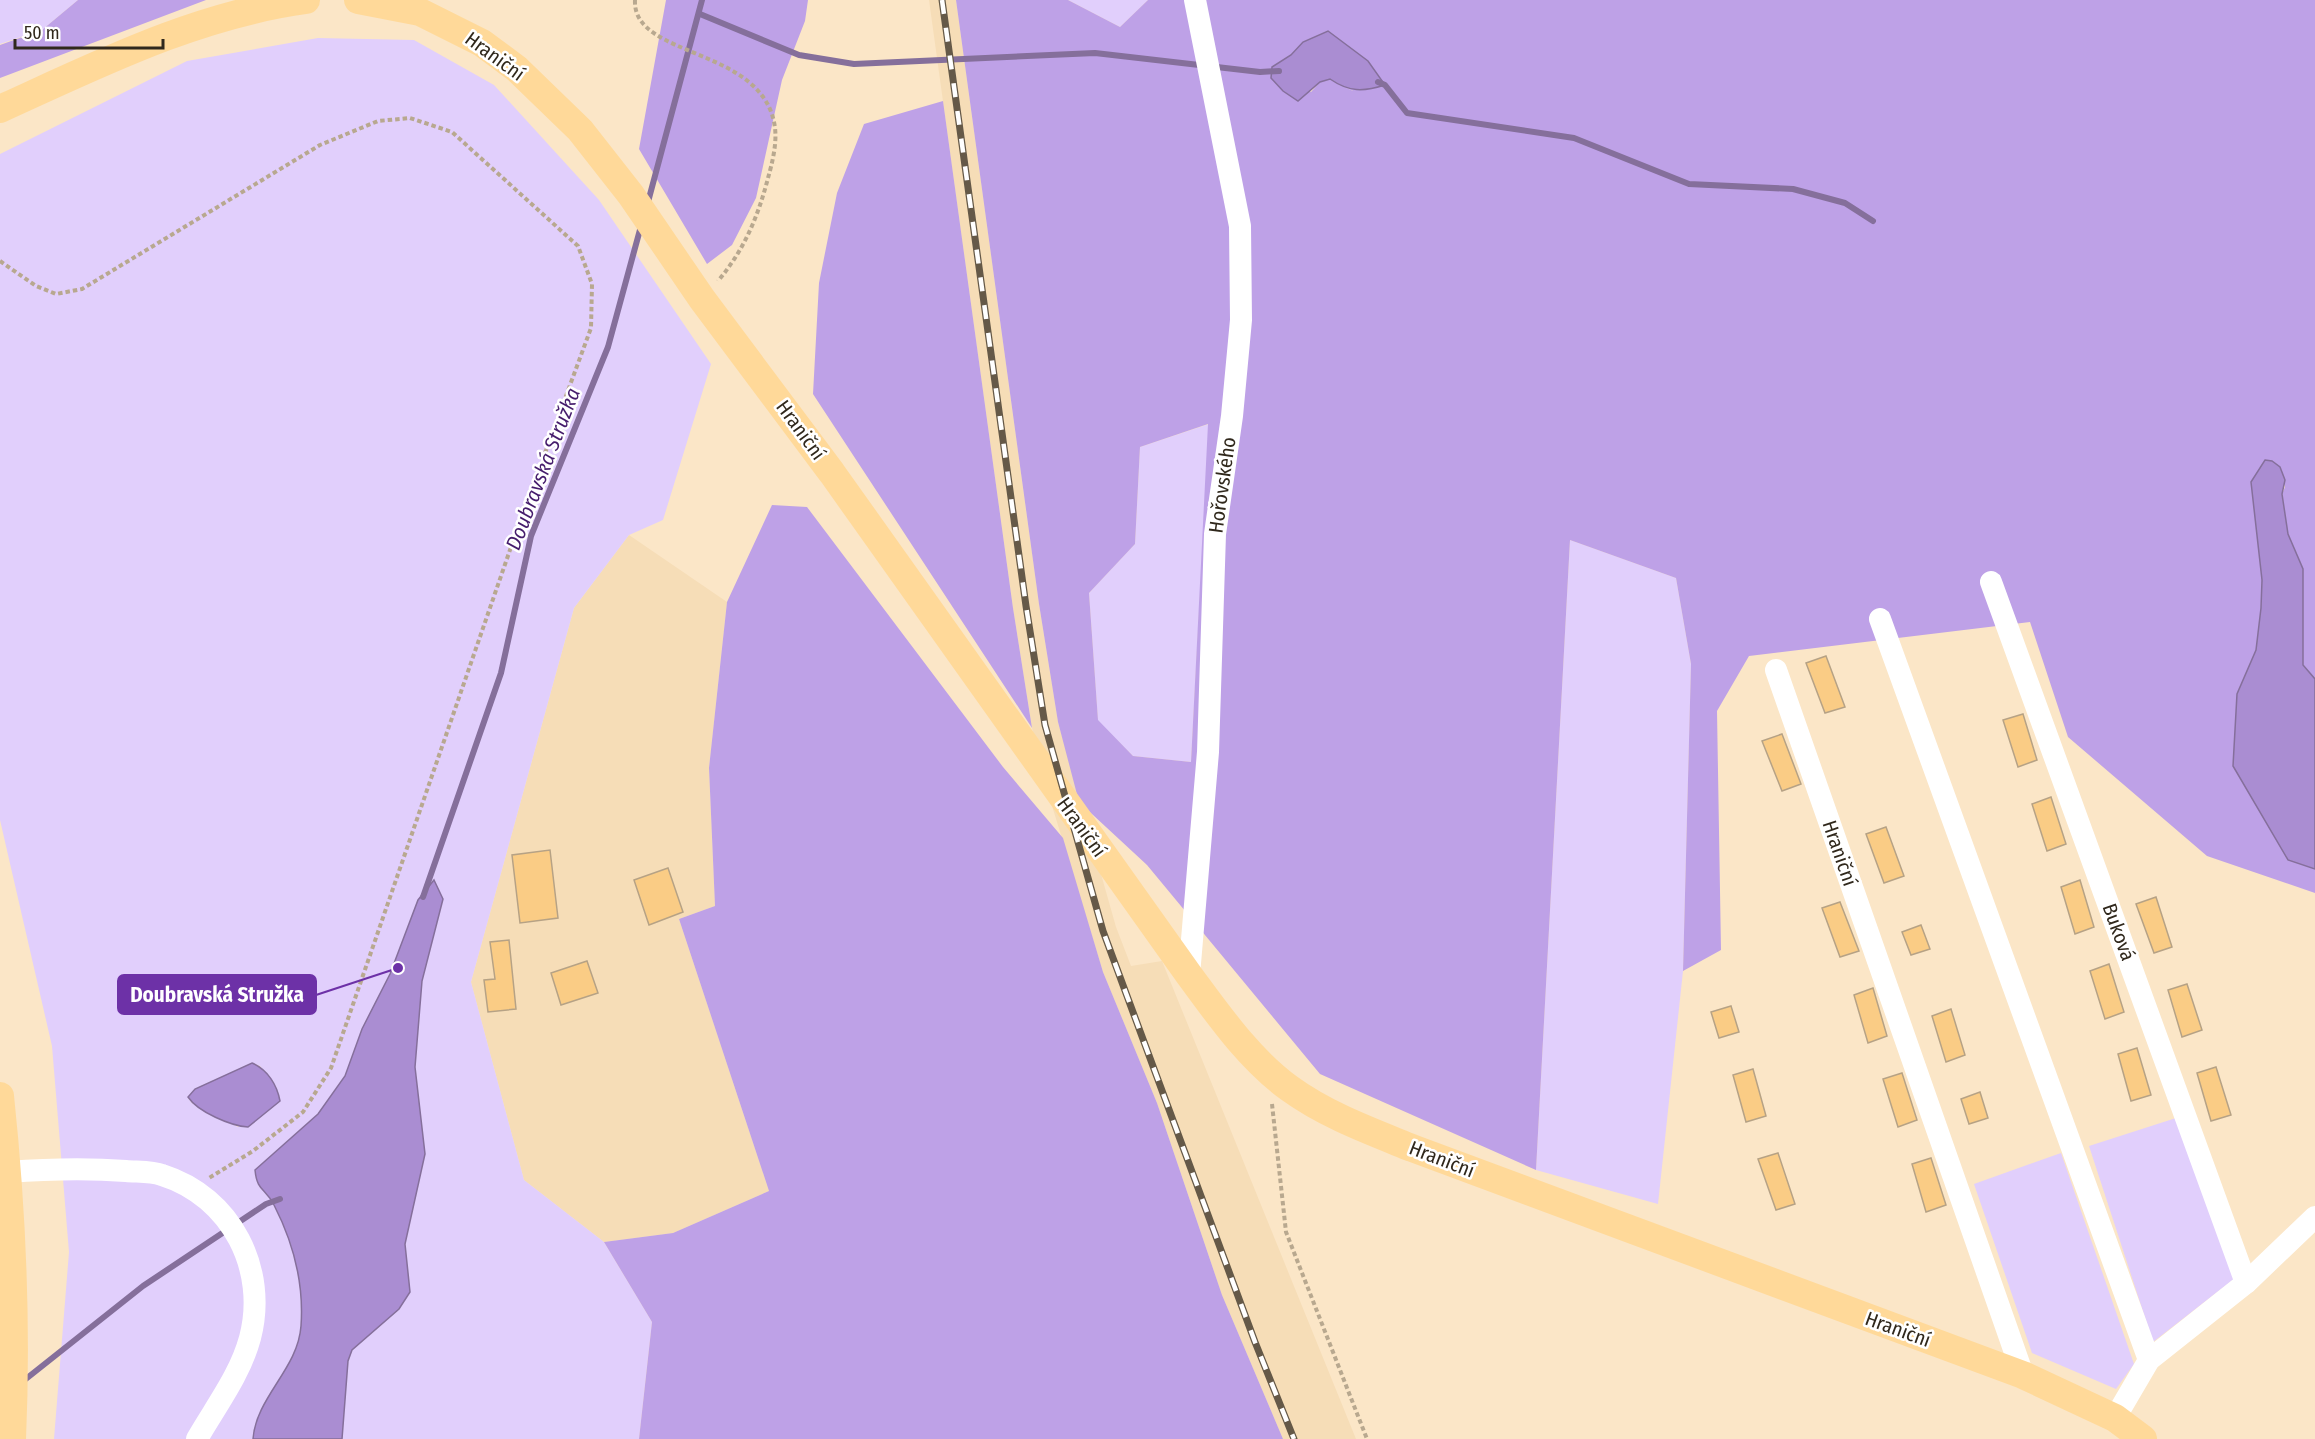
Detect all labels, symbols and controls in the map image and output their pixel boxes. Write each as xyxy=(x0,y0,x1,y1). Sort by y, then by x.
scale bar xyxy=(15,12,164,50)
text: 50 m xyxy=(24,22,60,44)
street label: Hraniční xyxy=(460,26,530,86)
water label: Doubravská Stružka xyxy=(500,384,586,554)
street label: Hraniční xyxy=(771,395,831,465)
street label: Hořovského xyxy=(1203,435,1241,535)
street label: Hraniční xyxy=(1052,792,1112,862)
street label: Hraniční xyxy=(1818,817,1862,889)
street label: Buková xyxy=(2098,900,2140,964)
callout: Doubravská Stružka xyxy=(118,975,316,1014)
text: Doubravská Stružka xyxy=(130,982,304,1008)
street label: Hraniční xyxy=(1406,1136,1478,1182)
street label: Hraniční xyxy=(1862,1306,1934,1352)

